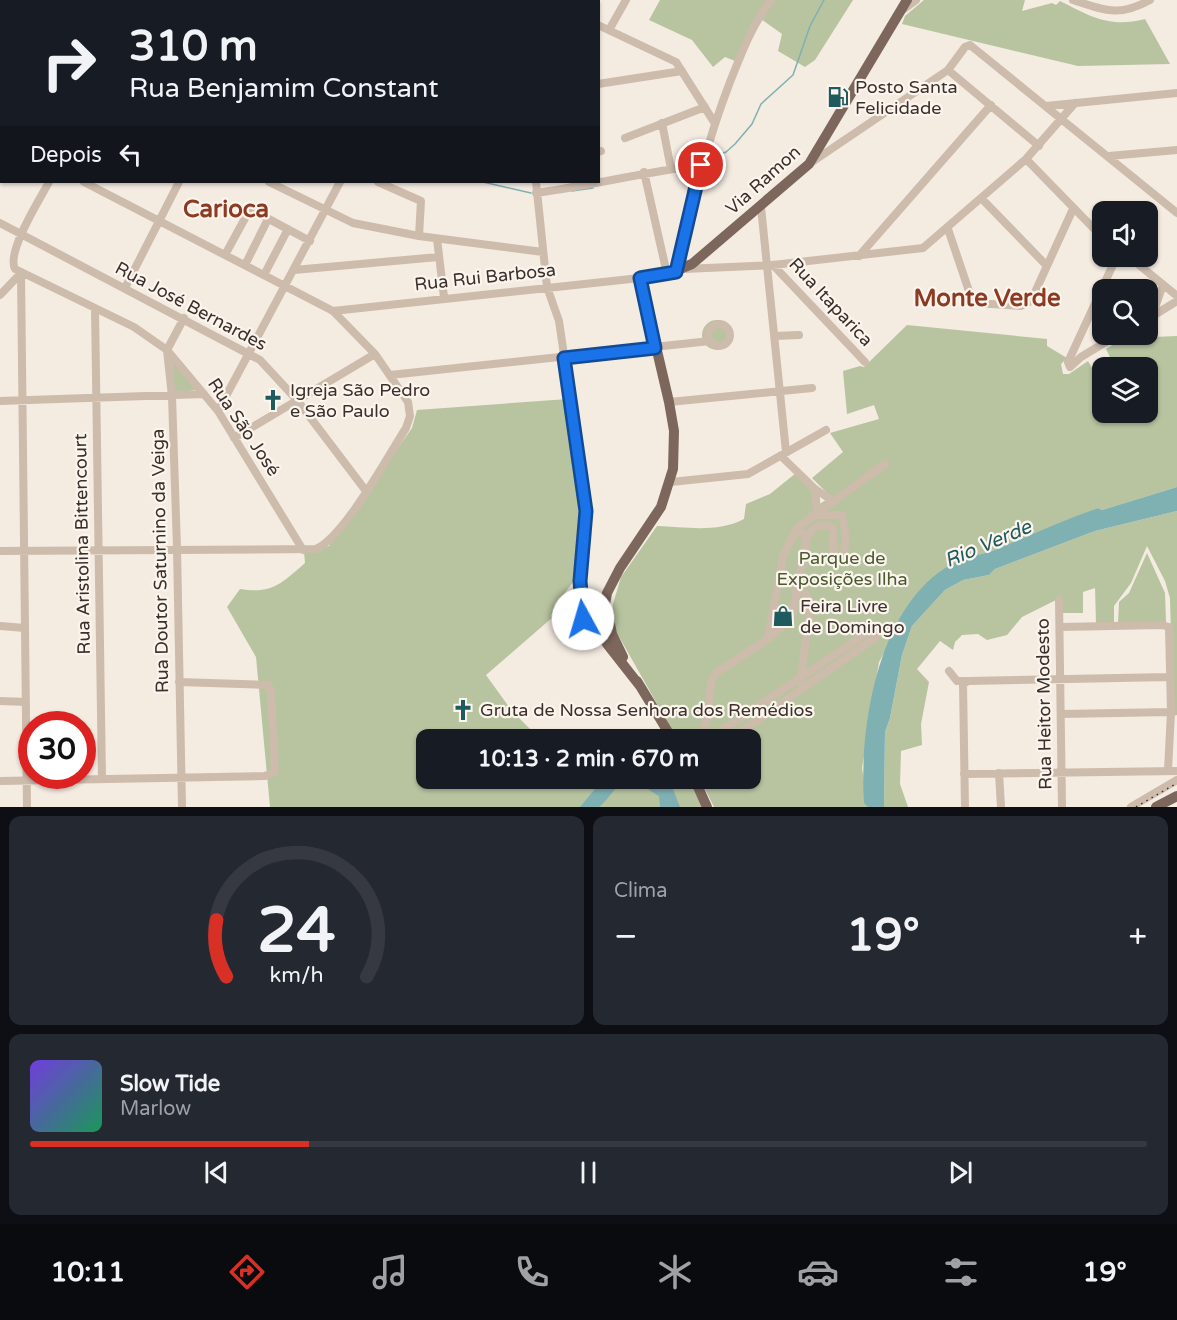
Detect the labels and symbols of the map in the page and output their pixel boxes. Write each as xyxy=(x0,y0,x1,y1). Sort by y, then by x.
place label: Posto Santa Felicidade xyxy=(855,76,958,119)
fuel station icon: Posto Santa Felicidade xyxy=(826,85,850,109)
pin xyxy=(675,139,726,190)
street label: Via Ramon xyxy=(721,141,805,219)
district label: Carioca xyxy=(183,195,269,224)
street label: Rua Itaparica xyxy=(784,253,878,351)
street label: Rua José Bernardes xyxy=(111,257,271,355)
street label: Rua Rui Barbosa xyxy=(413,259,557,295)
district label: Monte Verde xyxy=(913,284,1061,313)
street label: Rua São José xyxy=(203,374,285,480)
place label: Igreja São Pedro e São Paulo xyxy=(290,379,430,422)
church icon: Igreja São Pedro e São Paulo xyxy=(261,388,285,412)
street label: Rua Doutor Saturnino da Veiga xyxy=(147,429,173,693)
street label: Rua Aristolina Bittencourt xyxy=(69,433,95,655)
water label: Rio Verde xyxy=(941,514,1037,573)
park label: Parque de Exposições Ilha xyxy=(776,547,908,590)
position arrow xyxy=(551,587,615,651)
place label: Feira Livre de Domingo xyxy=(800,595,905,638)
shop icon: Feira Livre de Domingo xyxy=(771,604,795,628)
street label: Rua Heitor Modesto xyxy=(1032,618,1056,790)
church icon: Gruta de Nossa Senhora dos Remédios xyxy=(451,698,475,722)
place label: Gruta de Nossa Senhora dos Remédios xyxy=(480,699,813,721)
speed limit sign: 30 xyxy=(18,711,96,789)

